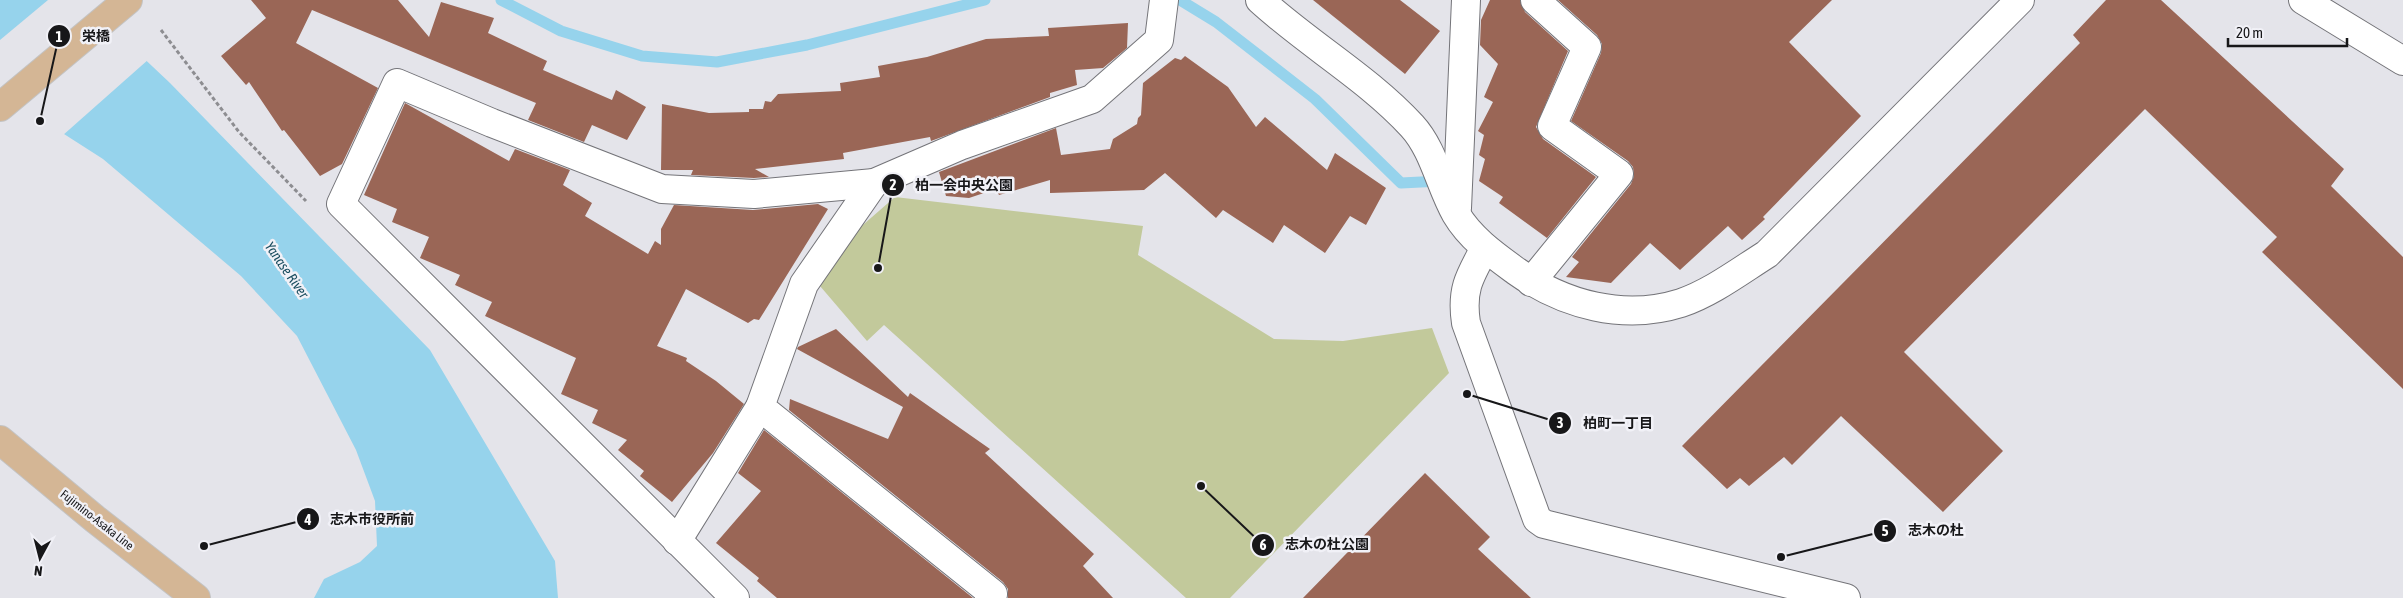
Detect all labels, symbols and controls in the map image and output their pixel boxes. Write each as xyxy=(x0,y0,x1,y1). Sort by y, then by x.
scale bar xyxy=(2228,15,2347,47)
callout: 栄橋 xyxy=(47,22,120,51)
text: 20 m xyxy=(2236,24,2263,41)
text: 1 xyxy=(55,28,63,45)
text: 栄橋 xyxy=(82,28,110,44)
callout: 柏一会中央公園 xyxy=(880,171,1023,200)
text: 2 xyxy=(889,176,897,193)
text: 柏一会中央公園 xyxy=(915,177,1013,193)
water label: Yanase River xyxy=(262,239,313,302)
callout: 柏町一丁目 xyxy=(1548,408,1663,437)
text: 3 xyxy=(1556,414,1564,431)
text: 柏町一丁目 xyxy=(1583,415,1653,431)
street label: Fujimino-Asaka Line xyxy=(58,487,136,553)
callout: 志木市役所前 xyxy=(295,505,424,534)
text: 4 xyxy=(303,511,312,528)
text: 志木市役所前 xyxy=(330,511,414,527)
callout: 志木の杜 xyxy=(1873,516,1974,545)
text: 5 xyxy=(1881,522,1889,539)
text: 志木の杜 xyxy=(1908,522,1964,538)
callout: 志木の杜公園 xyxy=(1250,530,1379,559)
north arrow xyxy=(15,533,65,583)
text: 6 xyxy=(1259,536,1267,553)
text: 志木の杜公園 xyxy=(1285,536,1369,552)
text: N xyxy=(33,562,43,579)

